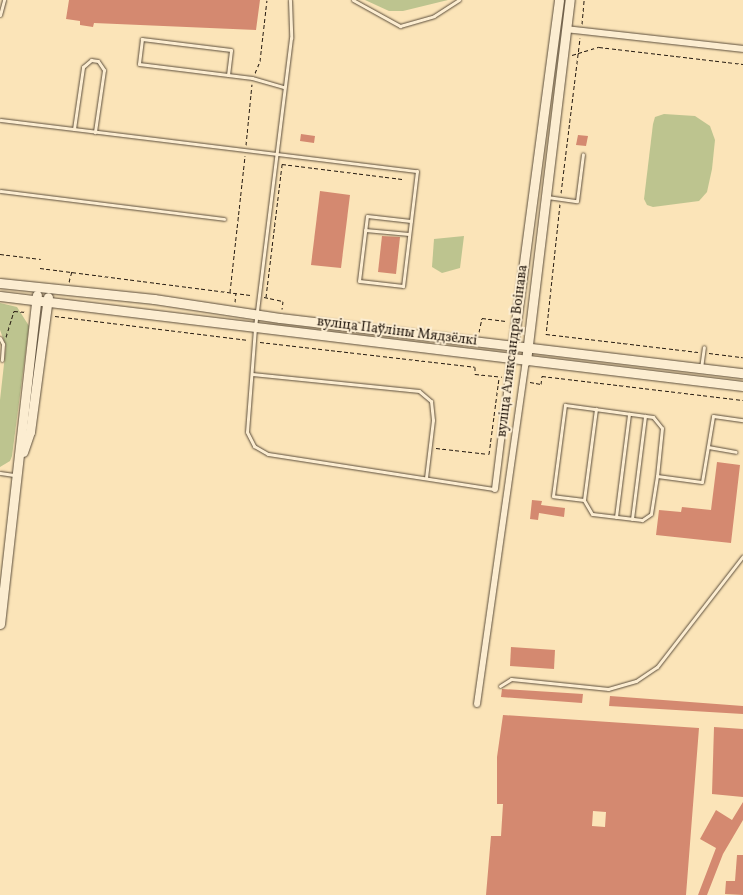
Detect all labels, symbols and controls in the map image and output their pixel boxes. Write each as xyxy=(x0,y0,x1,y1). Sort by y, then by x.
street label: вуліца Аляксандра Воінава xyxy=(494,264,532,438)
street label: вуліца Паўліны Мядзёлкі xyxy=(316,314,478,350)

